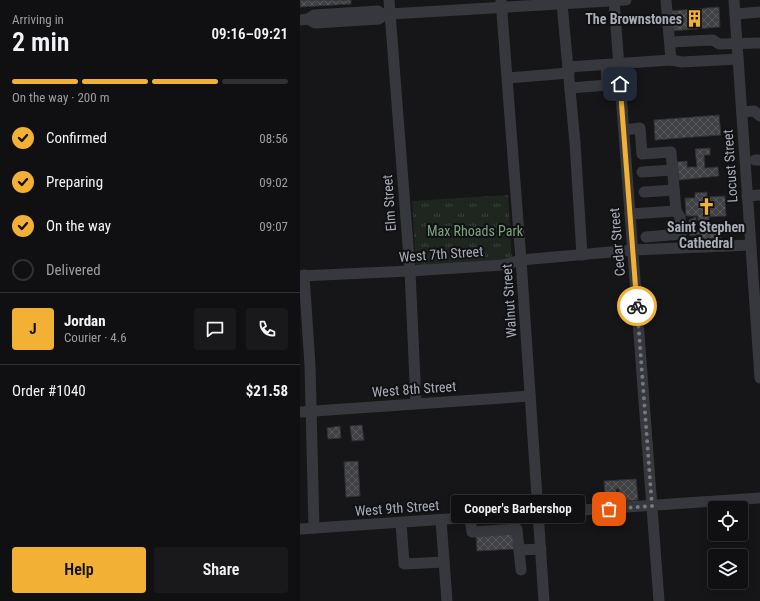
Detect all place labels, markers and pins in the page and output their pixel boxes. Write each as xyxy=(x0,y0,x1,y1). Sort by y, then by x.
building icon: The Brownstones xyxy=(685,9,705,29)
place label: The Brownstones xyxy=(585,11,682,27)
pin xyxy=(603,67,637,101)
church icon: Saint Stephen Cathedral xyxy=(696,197,716,217)
place label: Saint Stephen Cathedral xyxy=(667,219,745,251)
pin xyxy=(592,492,626,526)
callout: Cooper's Barbershop xyxy=(451,495,585,523)

